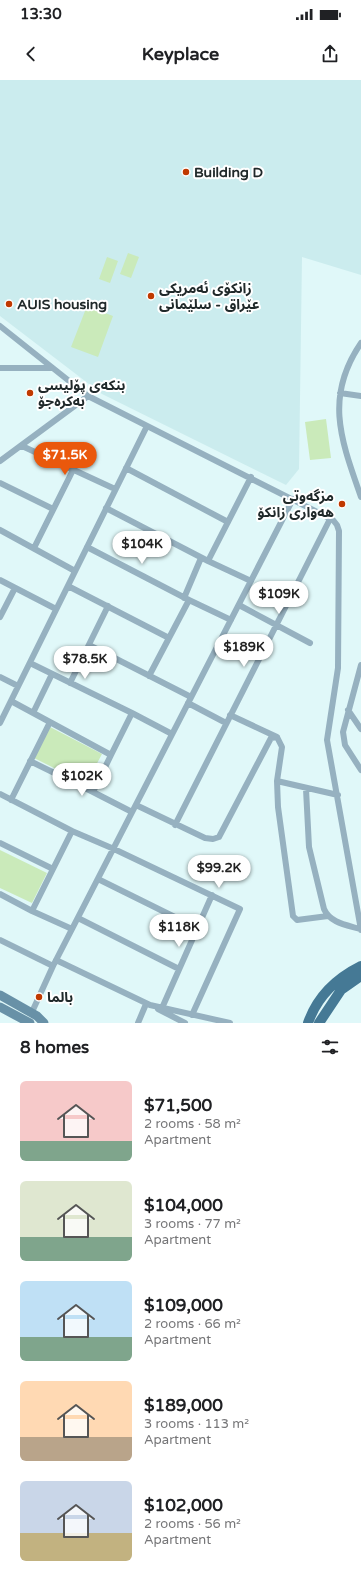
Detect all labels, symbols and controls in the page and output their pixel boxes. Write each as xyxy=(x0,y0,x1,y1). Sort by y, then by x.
text: 13:30 xyxy=(20,5,62,23)
icon: back xyxy=(20,43,42,65)
text: Keyplace xyxy=(142,43,219,65)
icon: share xyxy=(319,43,341,65)
place label: Building D xyxy=(194,164,263,181)
marker: Building D xyxy=(181,167,191,177)
place label: زانکۆی ئەمریکی عێراق - سلێمانی xyxy=(159,280,260,313)
marker: زانکۆی ئەمریکی عێراق - سلێمانی xyxy=(146,291,156,301)
place label: AUIS housing xyxy=(17,296,107,313)
marker: AUIS housing xyxy=(4,299,14,309)
place label: بنکەی پۆلیسی بەکرەجۆ xyxy=(38,377,126,410)
marker: بنکەی پۆلیسی بەکرەجۆ xyxy=(25,388,35,398)
pin: $71.5K xyxy=(32,442,98,476)
text: $71.5K xyxy=(43,447,87,463)
place label: مزگەوتی هەواری زانکۆ xyxy=(258,488,334,521)
marker: مزگەوتی هەواری زانکۆ xyxy=(337,499,347,509)
pin: $104K xyxy=(114,531,170,565)
text: $104K xyxy=(121,536,163,552)
pin: $109K xyxy=(251,581,307,615)
text: $109K xyxy=(258,586,300,602)
pin: $189K xyxy=(216,634,272,668)
text: $189K xyxy=(223,639,265,655)
pin: $78.5K xyxy=(52,646,118,680)
text: $78.5K xyxy=(63,651,107,667)
pin: $102K xyxy=(54,763,110,797)
text: $102K xyxy=(61,768,103,784)
pin: $99.2K xyxy=(186,855,252,889)
text: $99.2K xyxy=(197,860,241,876)
pin: $118K xyxy=(151,914,207,948)
text: $118K xyxy=(158,919,200,935)
place label: بالما xyxy=(47,989,73,1006)
marker: بالما xyxy=(34,992,44,1002)
icon: filters xyxy=(319,1036,341,1058)
text: 8 homes xyxy=(20,1037,89,1058)
text: $71,500 xyxy=(144,1095,212,1116)
icon: home xyxy=(52,1097,100,1145)
text: 2 rooms · 58 m² xyxy=(144,1116,241,1132)
text: Apartment xyxy=(144,1132,211,1148)
text: $104,000 xyxy=(144,1195,223,1216)
icon: home xyxy=(52,1197,100,1245)
text: 3 rooms · 77 m² xyxy=(144,1216,241,1232)
text: Apartment xyxy=(144,1232,211,1248)
text: $109,000 xyxy=(144,1295,223,1316)
icon: home xyxy=(52,1297,100,1345)
text: 2 rooms · 66 m² xyxy=(144,1316,241,1332)
text: Apartment xyxy=(144,1332,211,1348)
text: $189,000 xyxy=(144,1395,223,1416)
icon: home xyxy=(52,1397,100,1445)
text: 3 rooms · 113 m² xyxy=(144,1416,249,1432)
text: Apartment xyxy=(144,1432,211,1448)
text: $102,000 xyxy=(144,1495,223,1516)
icon: home xyxy=(52,1497,100,1545)
text: 2 rooms · 56 m² xyxy=(144,1516,241,1532)
text: Apartment xyxy=(144,1532,211,1548)

